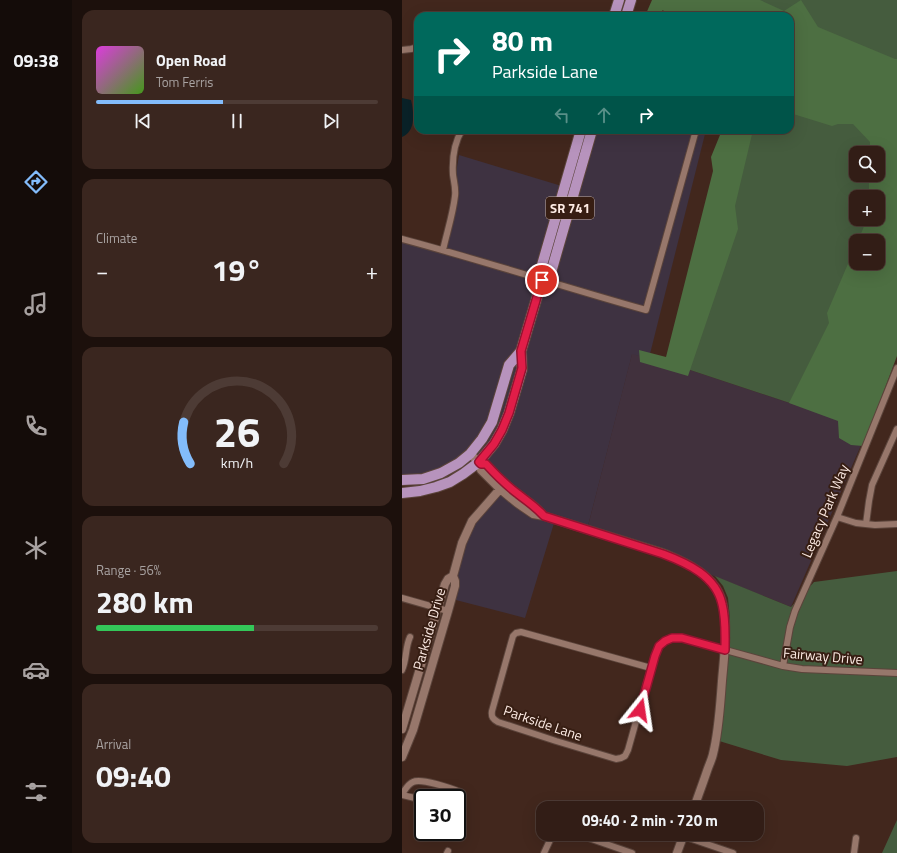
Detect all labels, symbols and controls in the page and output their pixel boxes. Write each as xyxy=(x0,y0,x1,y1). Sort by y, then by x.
text: 80 m xyxy=(492,19,553,62)
icon: right xyxy=(426,28,478,80)
text: 09:38 xyxy=(14,47,58,74)
text: Open Road xyxy=(156,49,226,72)
text: Parkside Lane xyxy=(492,58,598,85)
text: Tom Ferris xyxy=(156,72,213,92)
icon: left xyxy=(551,104,573,126)
icon: ahead xyxy=(593,104,615,126)
icon: right xyxy=(635,104,657,126)
icon: previous xyxy=(132,110,154,132)
icon: pause xyxy=(226,110,248,132)
icon: next xyxy=(320,110,342,132)
map controls xyxy=(849,146,885,270)
button: search xyxy=(849,146,885,182)
icon: directions xyxy=(22,168,50,196)
button: + xyxy=(849,190,885,226)
road number: SR 741 xyxy=(546,197,594,219)
text: Climate xyxy=(96,228,137,248)
button: − xyxy=(849,234,885,270)
text: 19° xyxy=(212,247,262,293)
text: − xyxy=(96,254,108,288)
text: + xyxy=(366,254,378,288)
pin xyxy=(525,263,559,297)
icon: arrive xyxy=(531,269,553,291)
icon: music xyxy=(22,290,50,318)
text: 26 xyxy=(214,400,260,463)
icon: phone xyxy=(22,412,50,440)
text: km/h xyxy=(221,452,253,474)
street label: Legacy Park Way xyxy=(795,461,854,561)
icon: climate xyxy=(22,534,50,562)
text: Range · 56% xyxy=(96,560,161,580)
text: 280 km xyxy=(96,579,194,625)
street label: Parkside Drive xyxy=(407,585,450,672)
street label: Fairway Drive xyxy=(782,642,864,669)
icon: car xyxy=(22,656,50,684)
position arrow xyxy=(619,689,661,731)
street label: Parkside Lane xyxy=(501,699,585,746)
text: Arrival xyxy=(96,734,131,754)
text: 09:40 xyxy=(96,753,171,799)
icon: filters xyxy=(22,778,50,806)
speed limit sign: 30 xyxy=(414,789,466,841)
text: 09:40 · 2 min · 720 m xyxy=(582,809,718,832)

